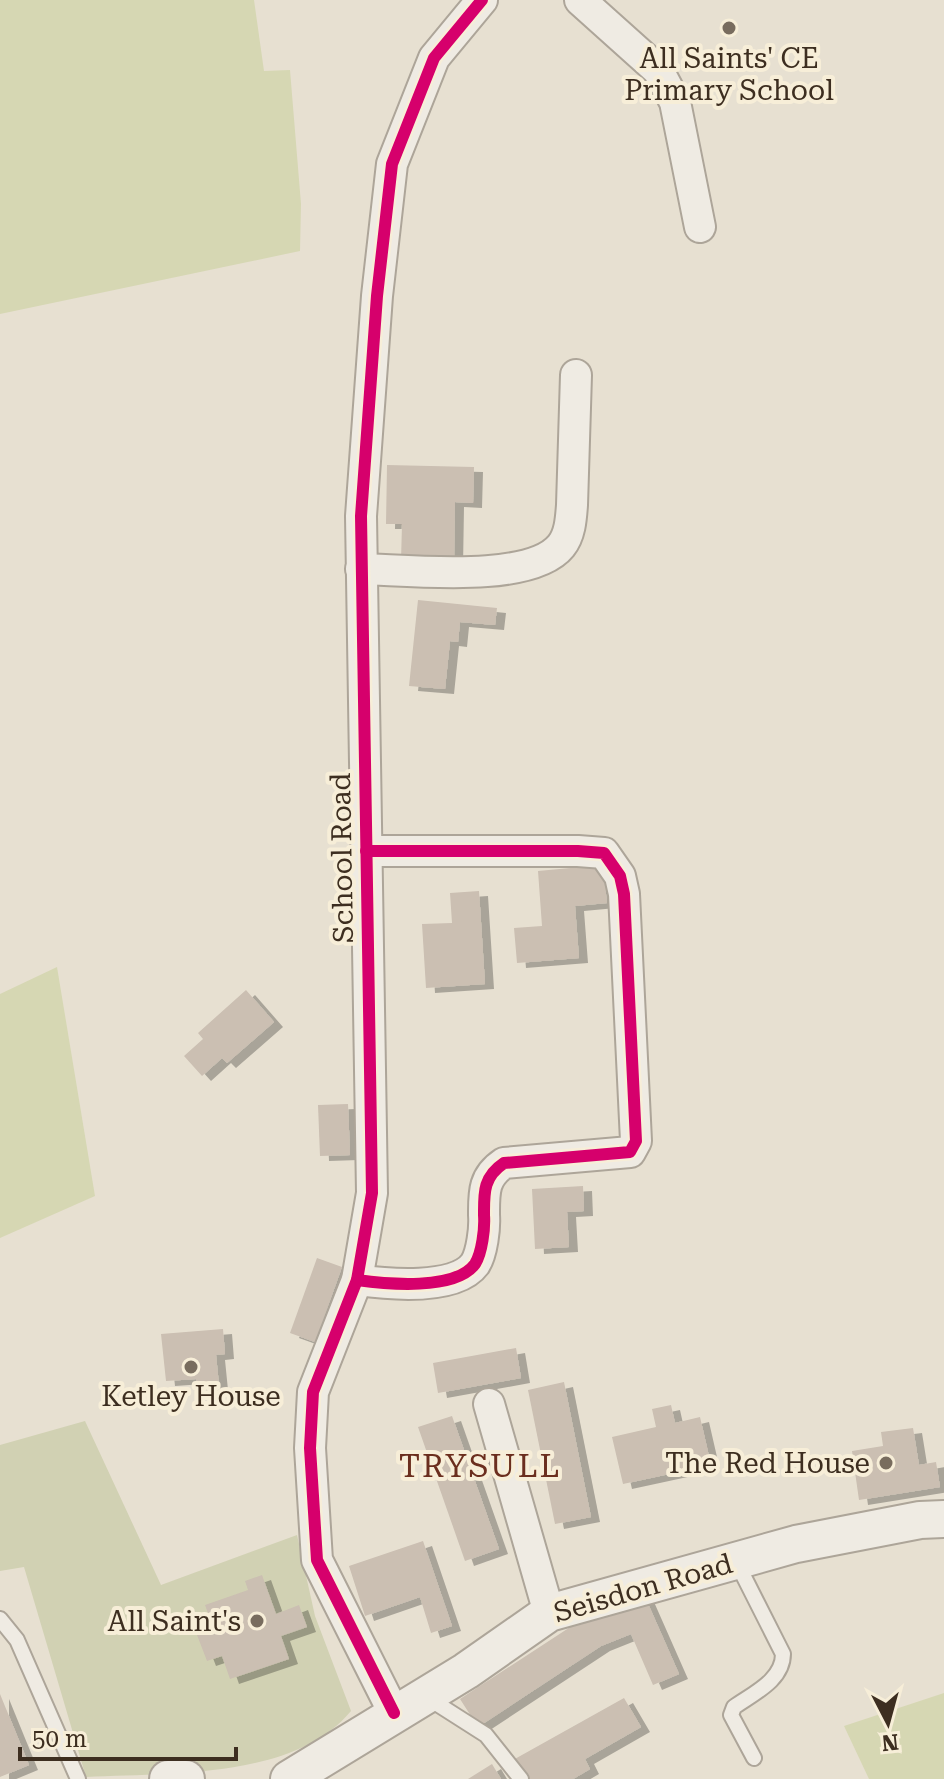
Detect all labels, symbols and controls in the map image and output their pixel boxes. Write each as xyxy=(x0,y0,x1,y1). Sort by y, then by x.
marker: All Saints' CE Primary School xyxy=(720,19,738,37)
place label: All Saints' CE Primary School xyxy=(624,42,834,107)
street label: School Road xyxy=(324,772,360,944)
marker: Ketley House xyxy=(182,1358,200,1376)
place label: Ketley House xyxy=(101,1380,281,1413)
district label: TRYSULL xyxy=(399,1447,561,1485)
place label: The Red House xyxy=(665,1447,870,1480)
marker: The Red House xyxy=(877,1454,895,1472)
street label: Seisdon Road xyxy=(550,1547,736,1629)
place label: All Saint's xyxy=(107,1605,241,1638)
marker: All Saint's xyxy=(248,1612,266,1630)
north arrow xyxy=(848,1683,928,1763)
scale bar xyxy=(20,1711,236,1761)
text: 50 m xyxy=(32,1725,87,1753)
text: N xyxy=(880,1729,900,1756)

